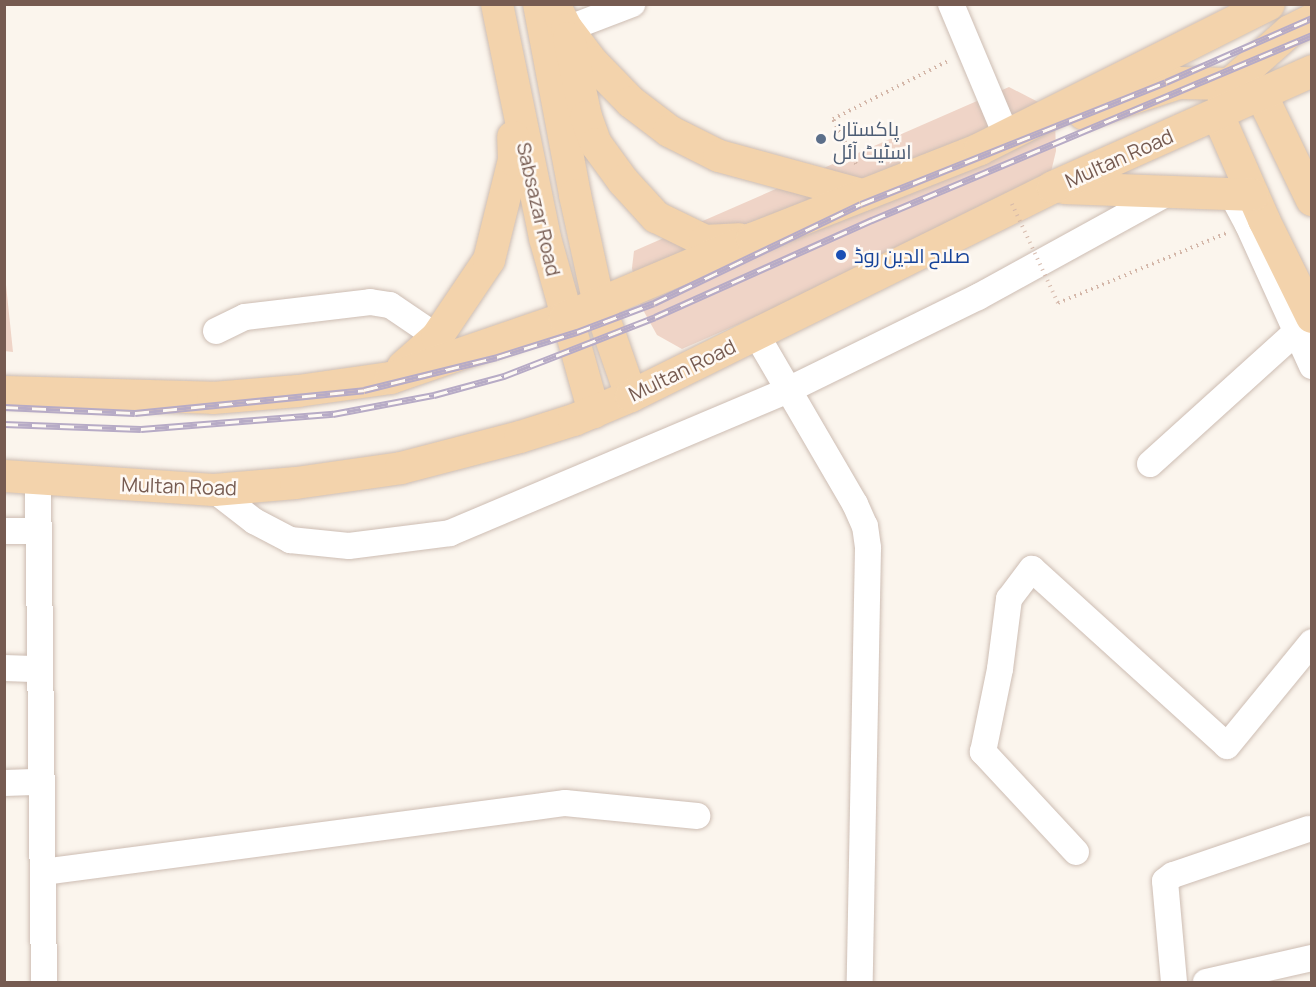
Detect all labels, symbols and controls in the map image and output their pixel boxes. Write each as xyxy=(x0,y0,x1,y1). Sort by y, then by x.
place label: پاکستان اسٹیٹ آئل xyxy=(833,116,912,163)
street label: Multan Road xyxy=(1061,123,1177,193)
marker: پاکستان اسٹیٹ آئل xyxy=(814,132,828,146)
street label: Sabsazar Road xyxy=(512,140,566,278)
place label: صلاح الدین روڈ xyxy=(854,243,970,267)
marker: صلاح الدین روڈ xyxy=(832,246,850,264)
street label: Multan Road xyxy=(625,334,739,406)
street label: Multan Road xyxy=(121,472,237,500)

